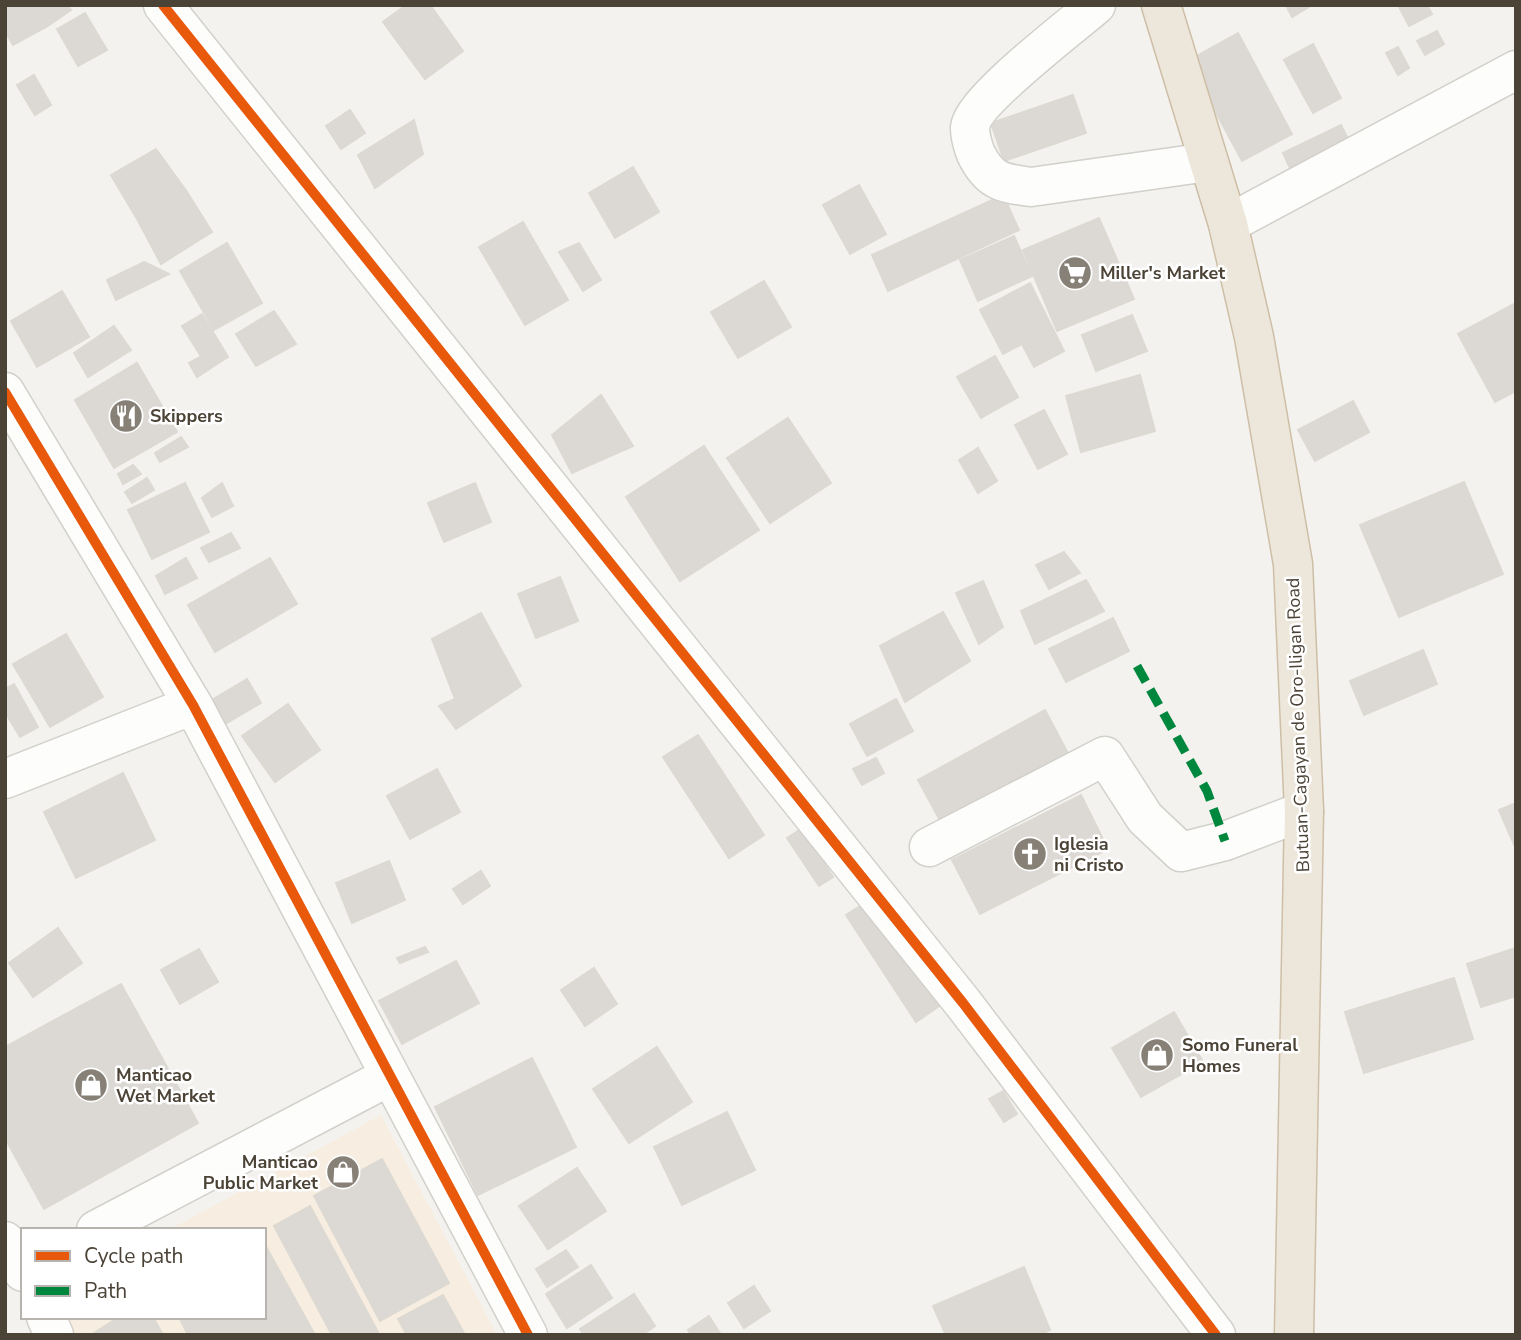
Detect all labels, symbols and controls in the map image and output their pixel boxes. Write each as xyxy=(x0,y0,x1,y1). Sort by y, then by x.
supermarket icon: Miller's Market xyxy=(1056,254,1094,292)
place label: Miller's Market xyxy=(1100,261,1225,285)
restaurant icon: Skippers xyxy=(107,397,145,435)
place label: Skippers xyxy=(150,404,223,428)
street label: Butuan-Cagayan de Oro-Iligan Road xyxy=(1281,577,1315,873)
place label: Iglesia ni Cristo xyxy=(1054,832,1124,877)
church icon: Iglesia ni Cristo xyxy=(1011,835,1049,873)
place label: Somo Funeral Homes xyxy=(1182,1033,1298,1078)
shop icon: Somo Funeral Homes xyxy=(1138,1036,1176,1074)
place label: Manticao Wet Market xyxy=(116,1063,215,1108)
shop icon: Manticao Wet Market xyxy=(72,1066,110,1104)
place label: Manticao Public Market xyxy=(203,1150,318,1195)
shop icon: Manticao Public Market xyxy=(324,1153,362,1191)
legend xyxy=(21,1228,266,1319)
text: Cycle path xyxy=(84,1242,183,1270)
text: Path xyxy=(84,1277,127,1305)

